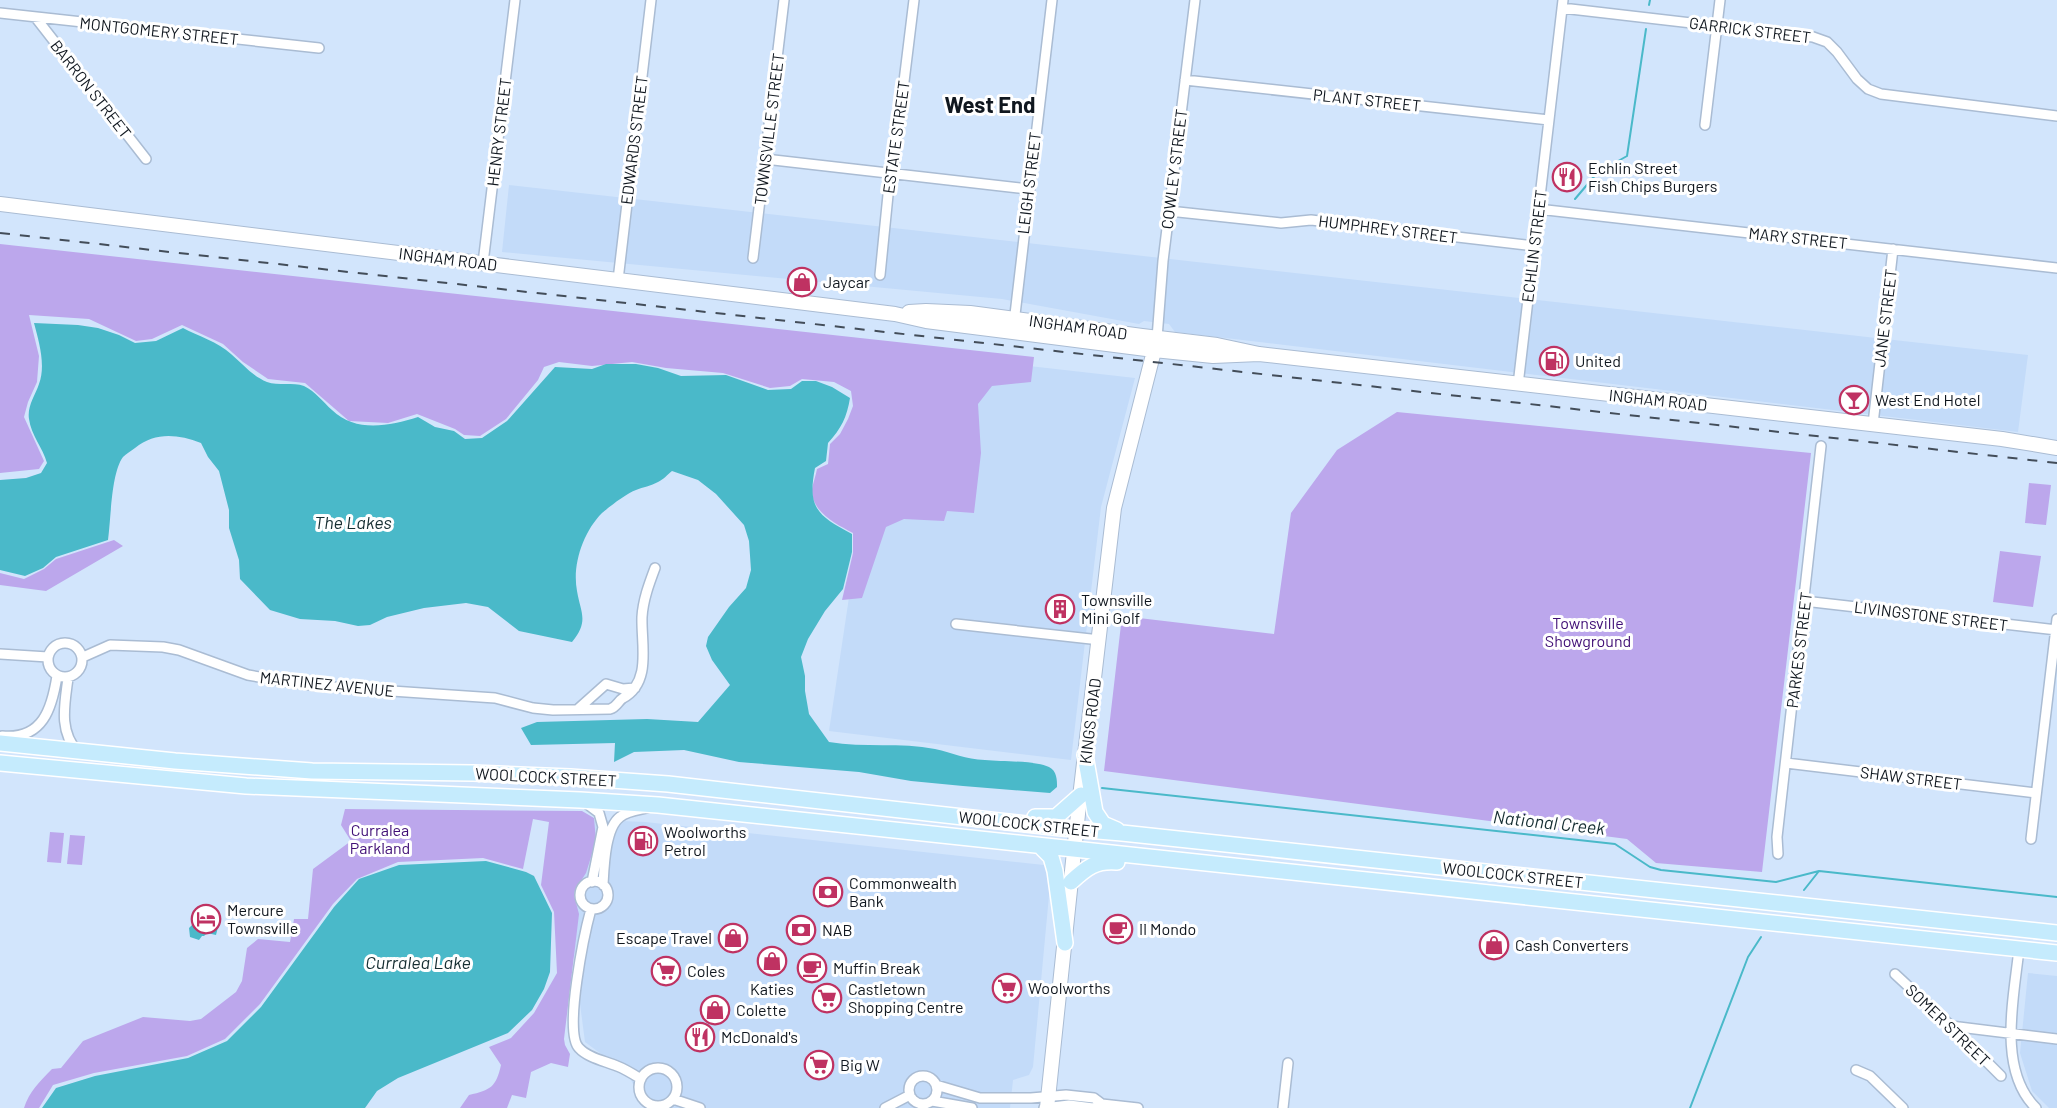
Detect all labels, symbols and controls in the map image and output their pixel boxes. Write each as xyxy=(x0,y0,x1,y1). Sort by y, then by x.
street label: MONTGOMERY STREET xyxy=(79,13,239,48)
street label: GARRICK STREET xyxy=(1688,13,1812,46)
street label: BARRON STREET xyxy=(47,36,136,142)
street label: TOWNSVILLE STREET xyxy=(750,52,787,206)
street label: EDWARDS STREET xyxy=(616,74,651,206)
street label: HENRY STREET xyxy=(482,77,515,187)
street label: ESTATE STREET xyxy=(878,79,913,195)
street label: PLANT STREET xyxy=(1312,84,1422,115)
district label: West End xyxy=(945,91,1035,117)
street label: COWLEY STREET xyxy=(1157,108,1190,230)
street label: LEIGH STREET xyxy=(1013,131,1044,235)
place label: Echlin Street Fish Chips Burgers xyxy=(1588,158,1717,195)
restaurant icon: Echlin Street Fish Chips Burgers xyxy=(1551,161,1583,193)
street label: ECHLIN STREET xyxy=(1517,188,1550,303)
street label: HUMPHREY STREET xyxy=(1317,211,1459,246)
street label: MARY STREET xyxy=(1748,223,1848,252)
street label: INGHAM ROAD xyxy=(398,243,498,274)
shop icon: Jaycar xyxy=(786,266,818,298)
street label: JANE STREET xyxy=(1869,268,1900,368)
place label: Jaycar xyxy=(823,272,870,291)
street label: INGHAM ROAD xyxy=(1028,310,1128,343)
fuel station icon: United xyxy=(1538,345,1570,377)
place label: United xyxy=(1575,351,1621,370)
bar icon: West End Hotel xyxy=(1838,384,1870,416)
street label: INGHAM ROAD xyxy=(1608,385,1708,414)
place label: West End Hotel xyxy=(1875,390,1980,409)
water label: The Lakes xyxy=(314,511,392,533)
place label: Townsville Mini Golf xyxy=(1081,590,1152,627)
street label: PARKES STREET xyxy=(1782,591,1815,709)
building icon: Townsville Mini Golf xyxy=(1044,593,1076,625)
street label: LIVINGSTONE STREET xyxy=(1853,597,2009,634)
park label: Townsville Showground xyxy=(1545,613,1631,650)
street label: MARTINEZ AVENUE xyxy=(259,667,395,700)
street label: KINGS ROAD xyxy=(1075,677,1104,765)
street label: SHAW STREET xyxy=(1859,762,1963,793)
street label: WOOLCOCK STREET xyxy=(475,763,617,790)
water label: National Creek xyxy=(1492,805,1606,839)
street label: WOOLCOCK STREET xyxy=(958,807,1100,840)
park label: Curralea Parkland xyxy=(350,820,410,857)
place label: Woolworths Petrol xyxy=(664,822,747,859)
fuel station icon: Woolworths Petrol xyxy=(627,825,659,857)
street label: WOOLCOCK STREET xyxy=(1442,858,1584,891)
place label: Commonwealth Bank xyxy=(849,873,957,910)
bank icon: Commonwealth Bank xyxy=(812,876,844,908)
place label: Mercure Townsville xyxy=(227,900,298,937)
hotel icon: Mercure Townsville xyxy=(190,903,222,935)
cafe icon: Il Mondo xyxy=(1102,913,1134,945)
bank icon: NAB xyxy=(785,914,817,946)
place label: Il Mondo xyxy=(1139,919,1196,938)
place label: NAB xyxy=(822,920,853,939)
shop icon: Escape Travel xyxy=(717,922,749,954)
place label: Escape Travel xyxy=(616,928,712,947)
shop icon: Cash Converters xyxy=(1478,929,1510,961)
place label: Cash Converters xyxy=(1515,935,1629,954)
shop icon: Katies xyxy=(756,945,788,977)
water label: Curralea Lake xyxy=(365,951,471,973)
cafe icon: Muffin Break xyxy=(796,952,828,984)
supermarket icon: Coles xyxy=(650,955,682,987)
place label: Muffin Break xyxy=(833,958,920,977)
place label: Coles xyxy=(687,961,725,980)
supermarket icon: Woolworths xyxy=(991,972,1023,1004)
place label: Woolworths xyxy=(1028,978,1111,997)
place label: Katies xyxy=(750,979,794,998)
place label: Castletown Shopping Centre xyxy=(848,979,964,1016)
street label: SOMER STREET xyxy=(1902,980,1994,1070)
supermarket icon: Castletown Shopping Centre xyxy=(811,982,843,1014)
shop icon: Colette xyxy=(699,994,731,1026)
place label: Colette xyxy=(736,1000,786,1019)
restaurant icon: McDonald's xyxy=(684,1021,716,1053)
place label: McDonald's xyxy=(721,1027,798,1046)
supermarket icon: Big W xyxy=(803,1049,835,1081)
place label: Big W xyxy=(840,1055,880,1074)

